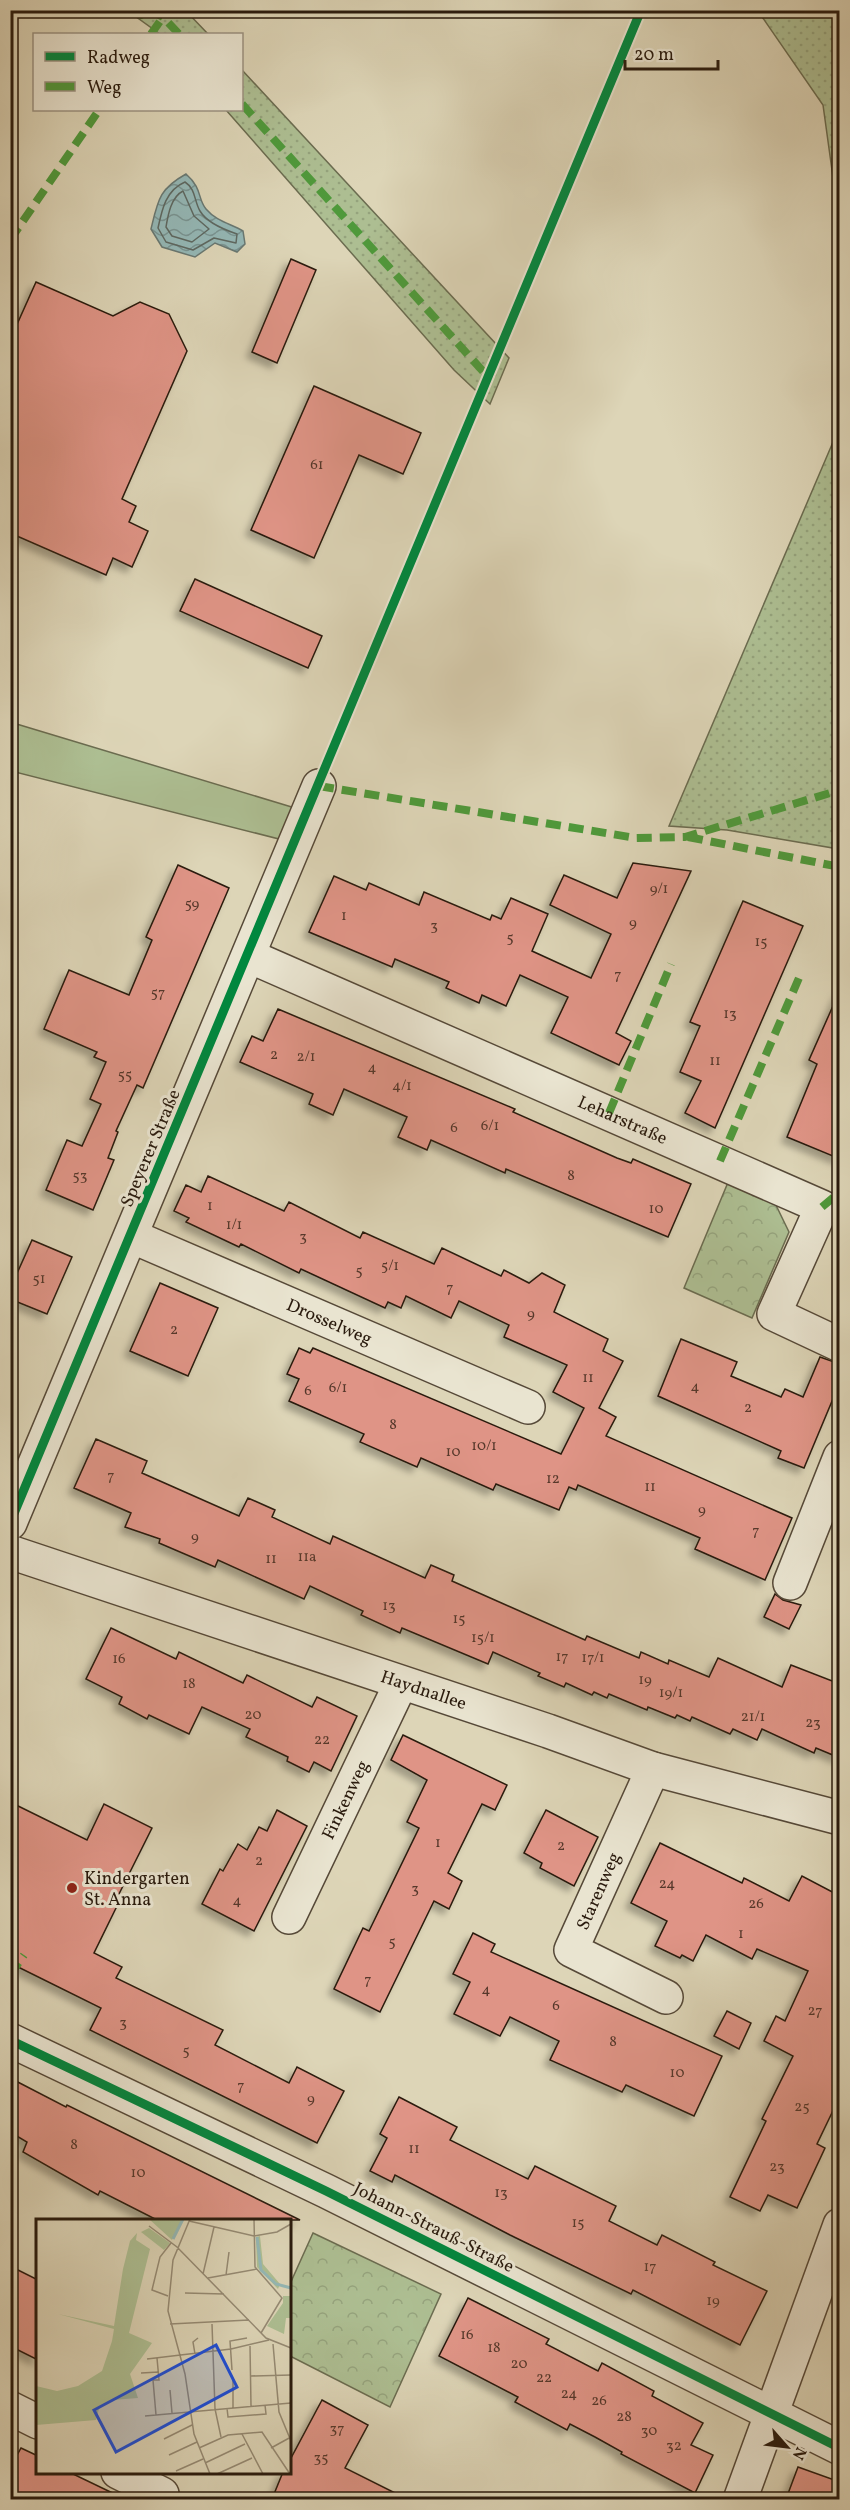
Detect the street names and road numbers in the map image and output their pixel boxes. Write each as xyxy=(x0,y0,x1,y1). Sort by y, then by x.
street label: Speyerer Straße xyxy=(115,1086,187,1211)
street label: Leharstraße xyxy=(573,1090,671,1152)
street label: Drosselweg xyxy=(282,1293,376,1352)
street label: Haydnallee xyxy=(377,1665,470,1717)
street label: Finkenweg xyxy=(317,1756,376,1844)
street label: Starenweg xyxy=(571,1849,628,1935)
street label: Johann-Strauß-Straße xyxy=(349,2177,518,2280)

